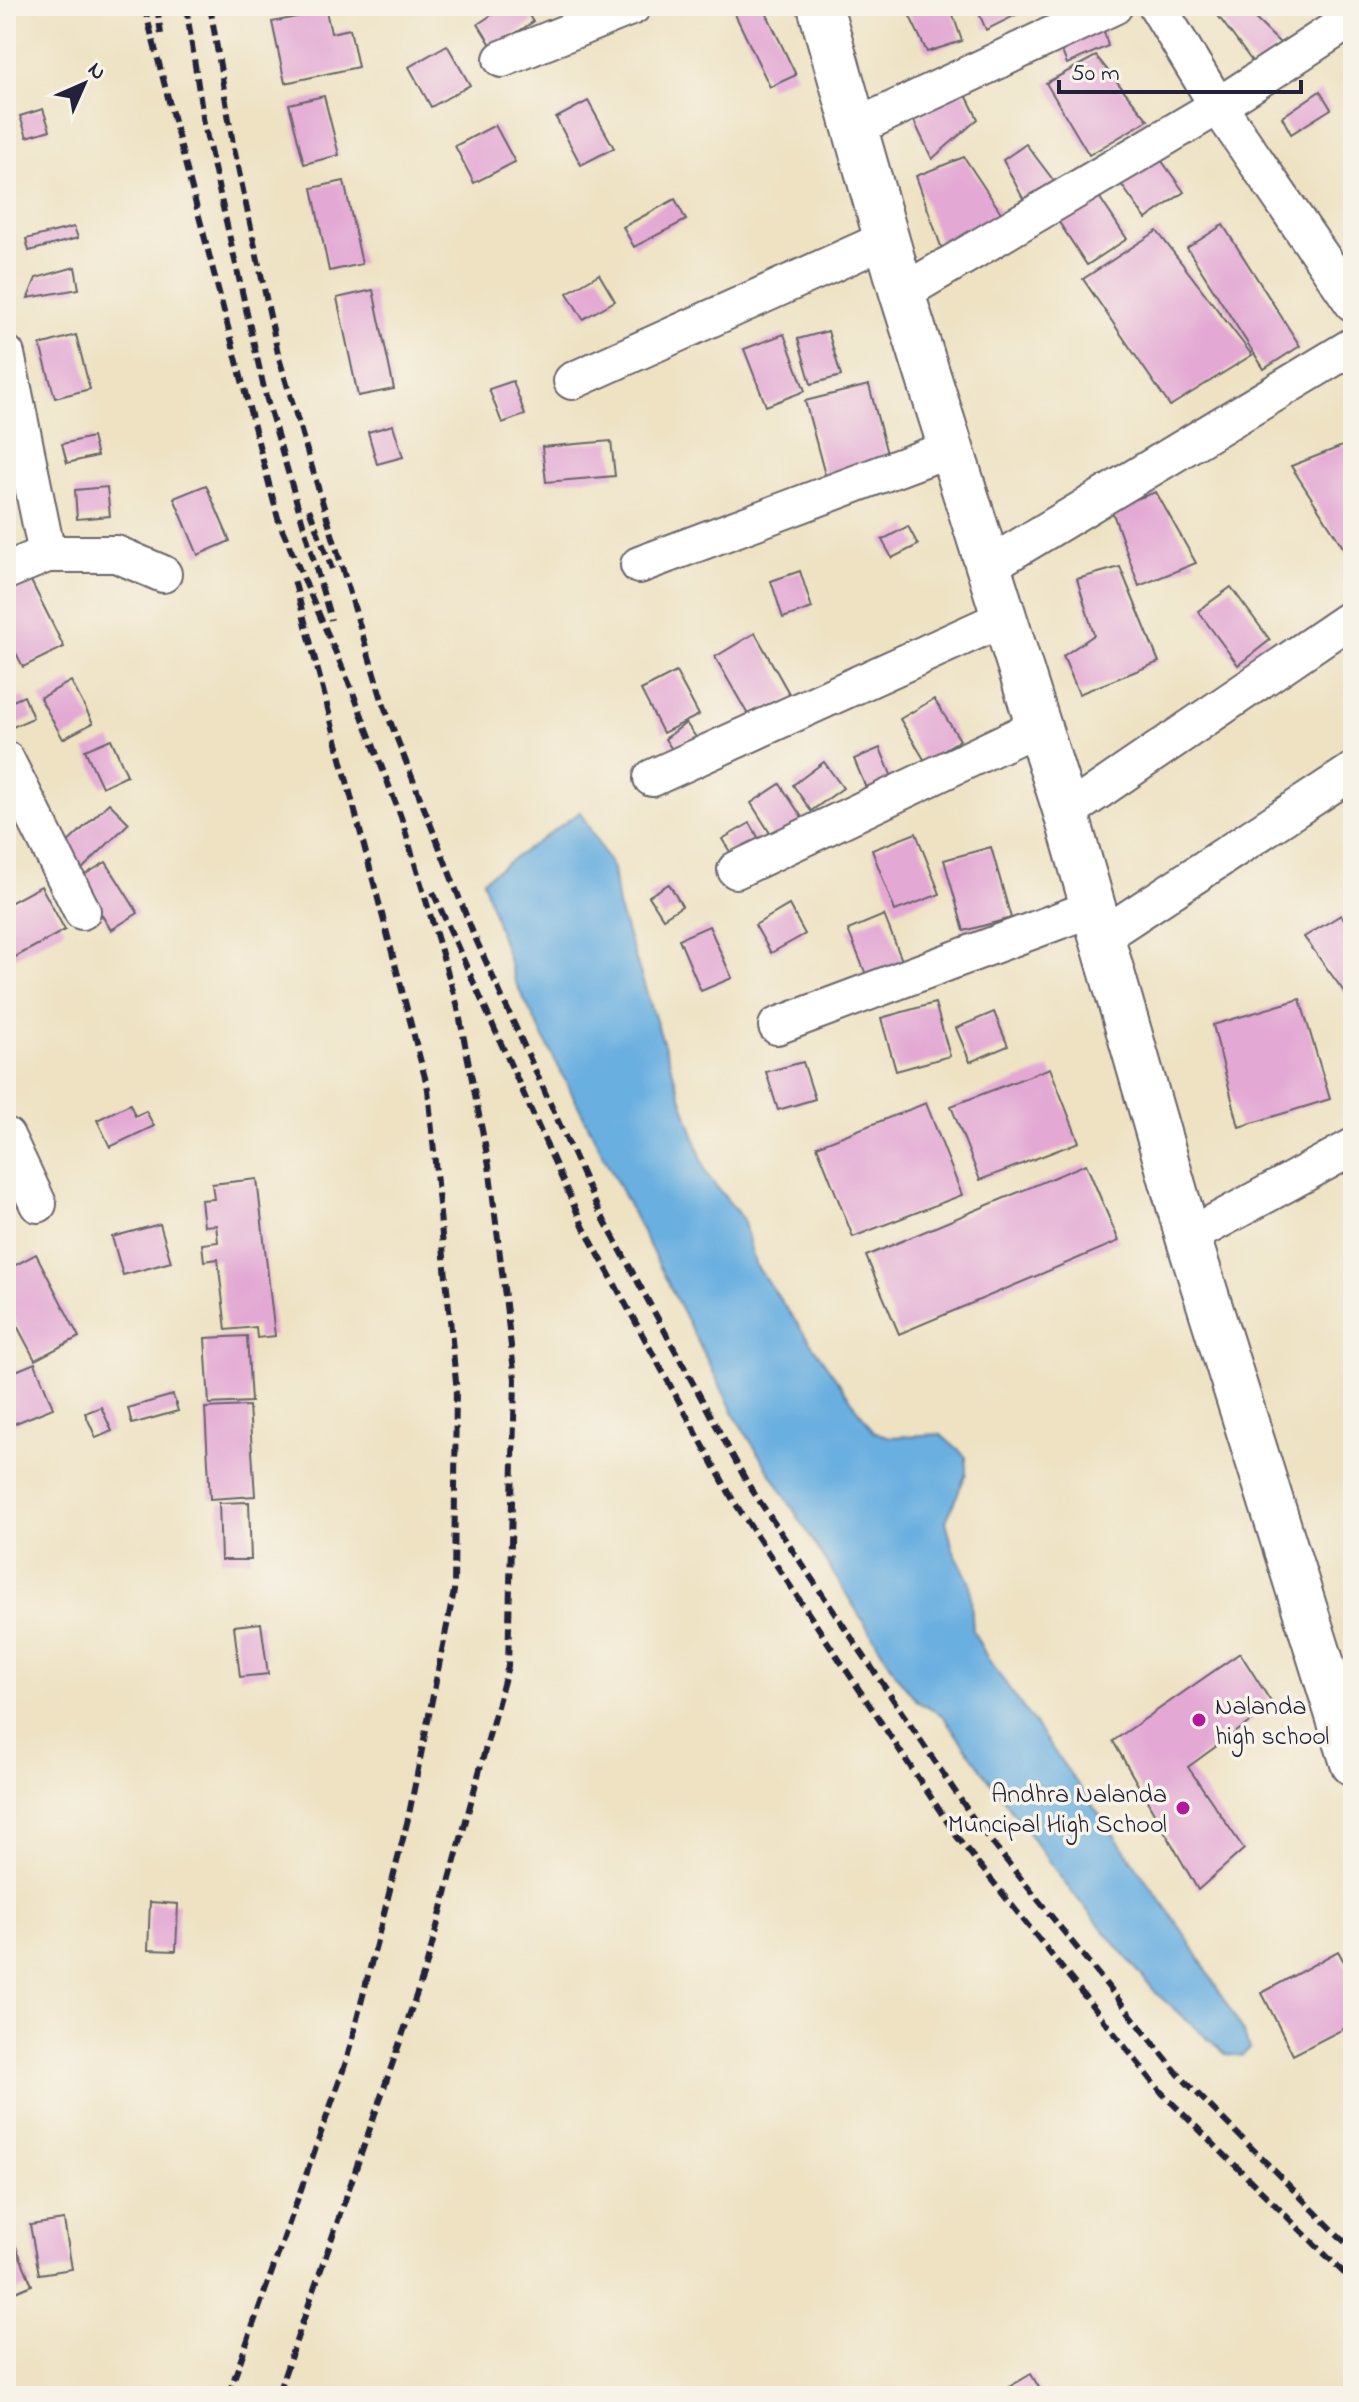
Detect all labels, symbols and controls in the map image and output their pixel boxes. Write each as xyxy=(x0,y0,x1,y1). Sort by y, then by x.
north arrow xyxy=(44,44,124,124)
scale bar xyxy=(1059,44,1301,94)
text: N xyxy=(79,55,113,89)
text: 50 m xyxy=(1071,57,1120,92)
place label: Nalanda high school xyxy=(1215,1689,1329,1757)
marker: Nalanda high school xyxy=(1190,1711,1208,1729)
place label: Andhra Nalanda Muncipal High School xyxy=(948,1777,1167,1845)
marker: Andhra Nalanda Muncipal High School xyxy=(1174,1799,1192,1817)

